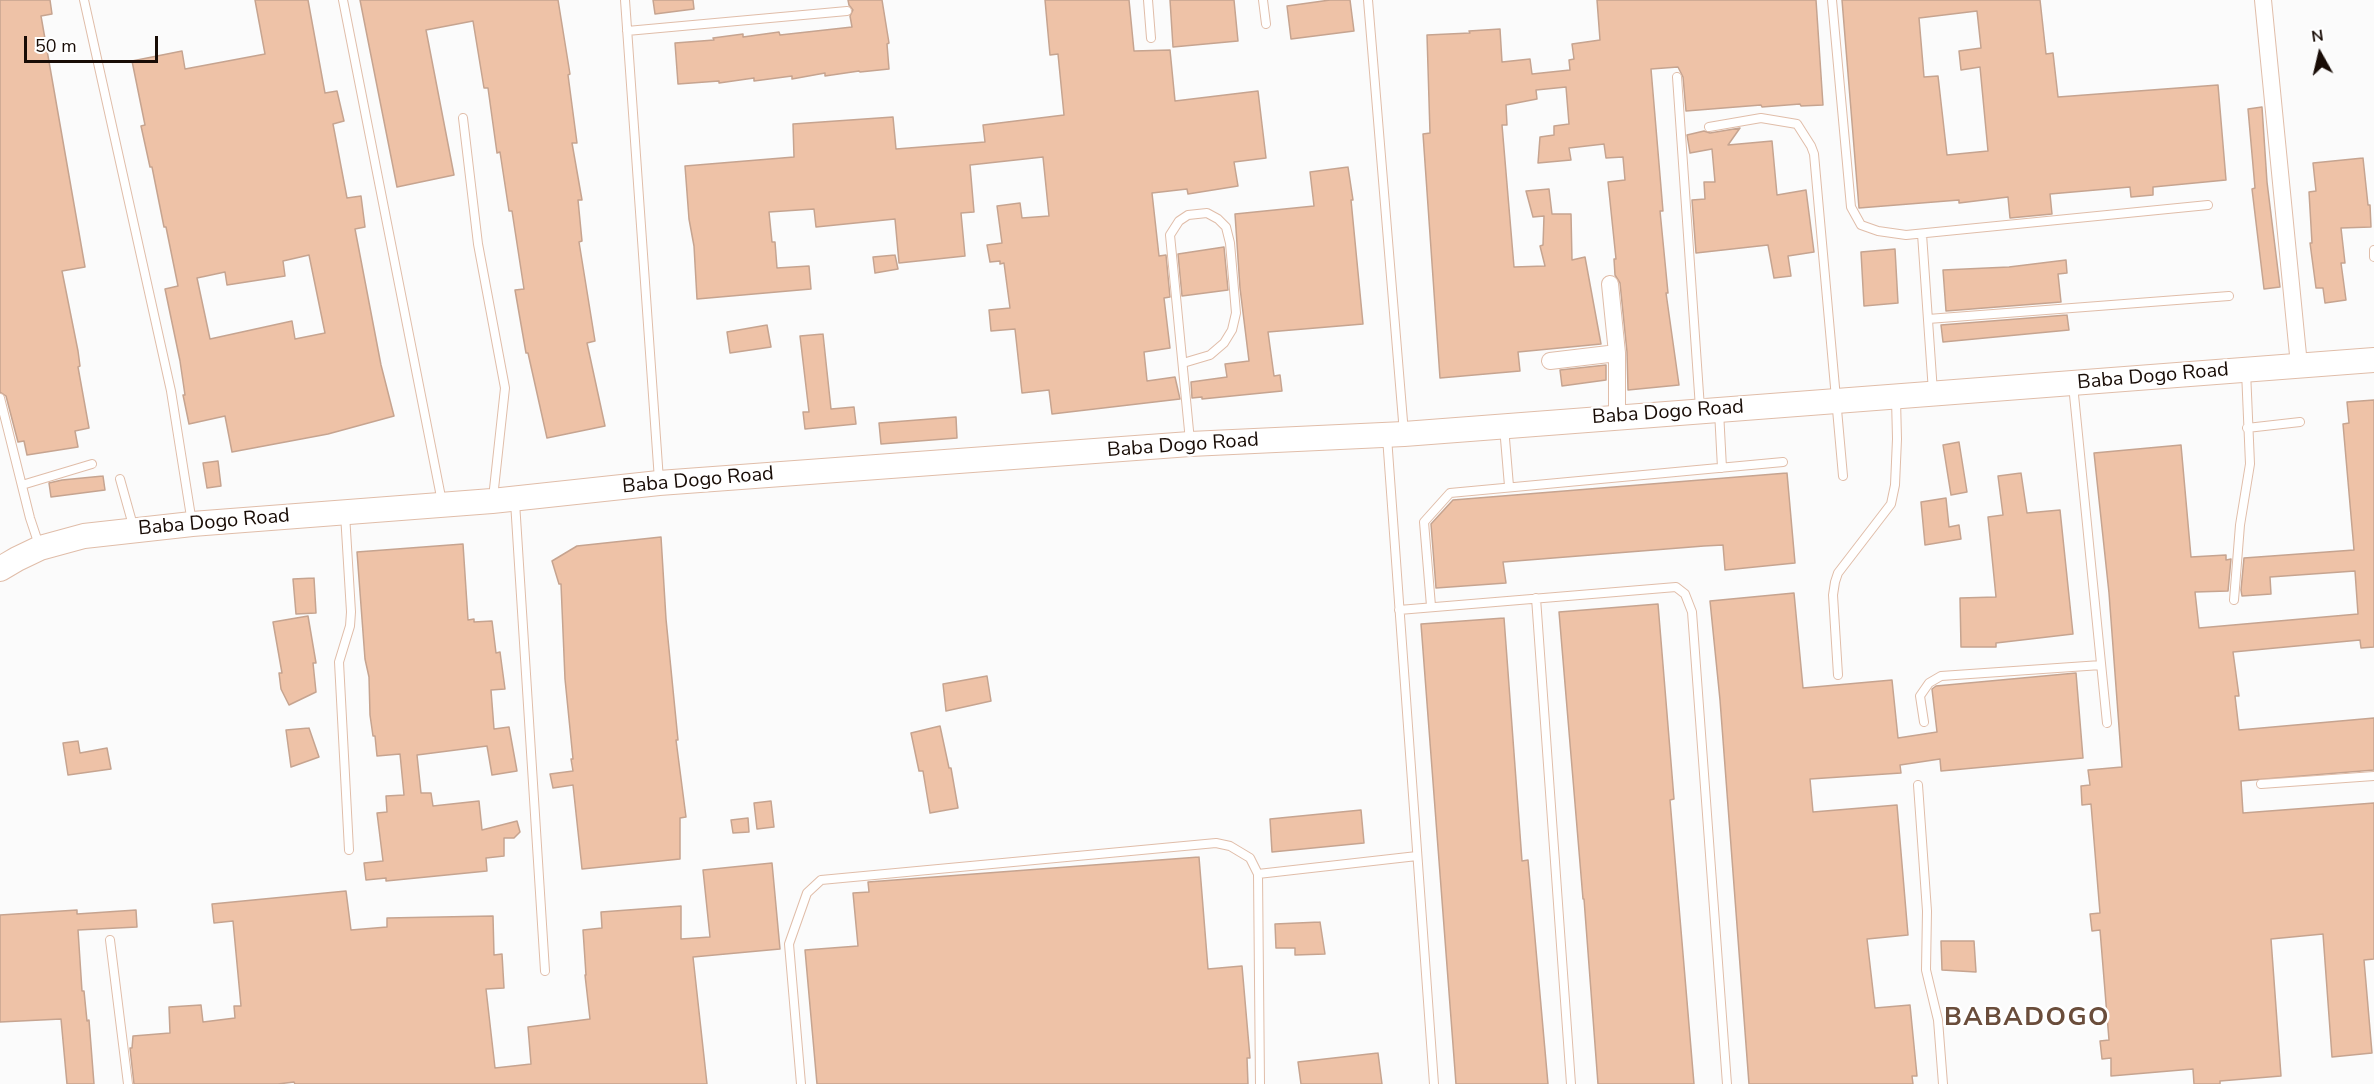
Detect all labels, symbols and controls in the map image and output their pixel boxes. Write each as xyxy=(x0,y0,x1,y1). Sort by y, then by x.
scale bar xyxy=(27,24,160,62)
north arrow xyxy=(2290,24,2350,84)
text: N xyxy=(2310,24,2325,48)
text: 50 m xyxy=(35,34,77,58)
street label: Baba Dogo Road xyxy=(2076,358,2230,396)
street label: Baba Dogo Road xyxy=(1591,396,1745,430)
street label: Baba Dogo Road xyxy=(1106,429,1260,463)
street label: Baba Dogo Road xyxy=(621,462,775,500)
street label: Baba Dogo Road xyxy=(137,504,291,542)
district label: BABADOGO xyxy=(1944,1003,2110,1035)

